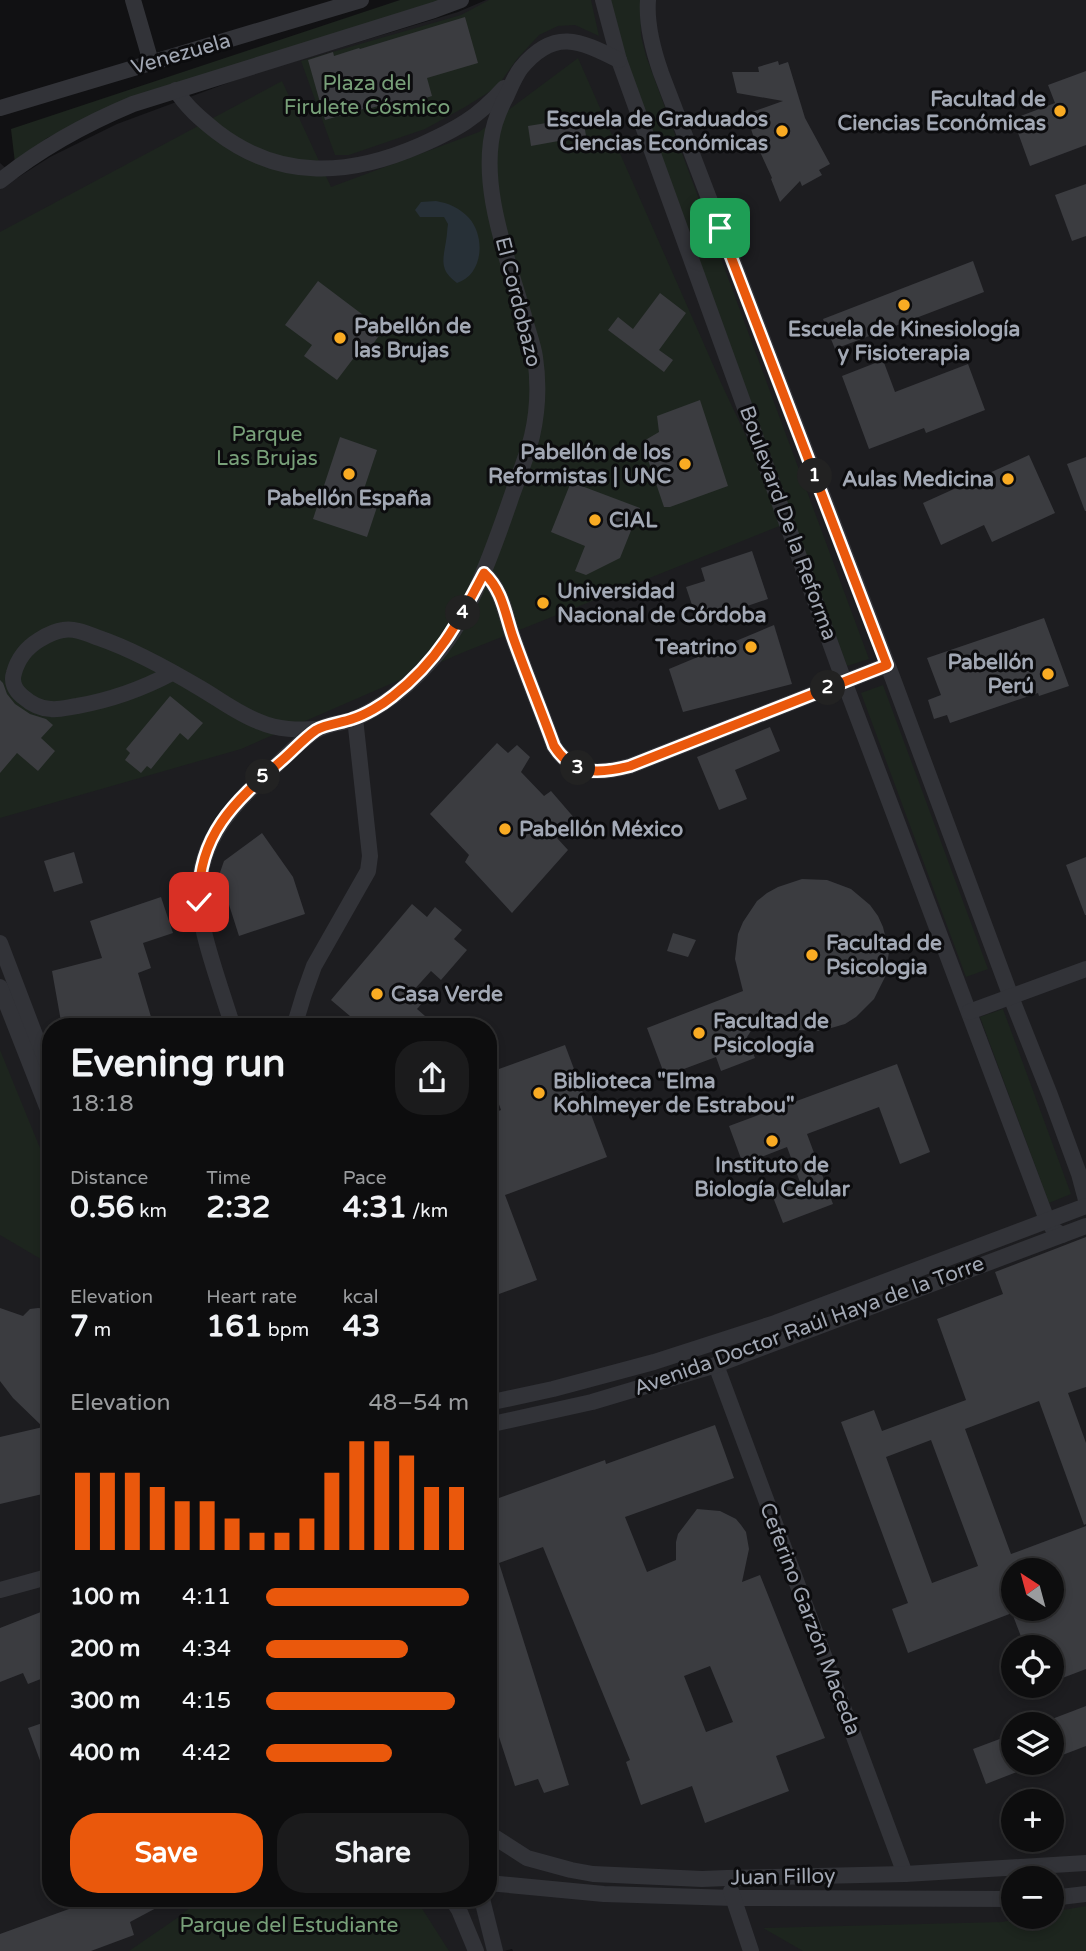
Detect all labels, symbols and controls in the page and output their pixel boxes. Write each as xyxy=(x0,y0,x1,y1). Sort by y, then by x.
street label: Venezuela xyxy=(128,28,234,80)
park label: Plaza del Firulete Cósmico xyxy=(284,71,450,120)
place label: Facultad de Ciencias Económicas xyxy=(838,87,1046,136)
marker: Facultad de Ciencias Económicas xyxy=(1052,103,1068,119)
place label: Escuela de Graduados Ciencias Económicas xyxy=(546,107,768,156)
marker: Escuela de Graduados Ciencias Económicas xyxy=(774,123,790,139)
pin xyxy=(690,198,750,258)
icon: arrive xyxy=(701,209,739,247)
street label: El Cordobazo xyxy=(490,234,546,370)
marker: Escuela de Kinesiología y Fisioterapia xyxy=(896,297,912,313)
place label: Pabellón de las Brujas xyxy=(354,314,471,363)
place label: Escuela de Kinesiología y Fisioterapia xyxy=(788,317,1020,366)
marker: Pabellón de las Brujas xyxy=(332,330,348,346)
street label: Boulevard De la Reforma xyxy=(734,402,842,644)
park label: Parque Las Brujas xyxy=(216,422,318,471)
place label: Pabellón de los Reformistas | UNC xyxy=(488,440,671,489)
marker: Pabellón de los Reformistas | UNC xyxy=(677,456,693,472)
pin: 1 xyxy=(798,458,832,494)
text: 1 xyxy=(809,464,820,486)
marker: Pabellón España xyxy=(341,466,357,482)
place label: Aulas Medicina xyxy=(842,467,994,492)
marker: Aulas Medicina xyxy=(1000,471,1016,487)
place label: Pabellón España xyxy=(267,486,431,511)
place label: CIAL xyxy=(609,508,658,533)
marker: CIAL xyxy=(587,512,603,528)
place label: Universidad Nacional de Córdoba xyxy=(557,579,767,628)
marker: Universidad Nacional de Córdoba xyxy=(535,595,551,611)
pin: 4 xyxy=(446,596,480,630)
text: 4 xyxy=(457,601,468,623)
place label: Teatrino xyxy=(654,635,737,660)
marker: Teatrino xyxy=(743,639,759,655)
place label: Pabellón Perú xyxy=(947,650,1034,699)
marker: Pabellón Perú xyxy=(1040,666,1056,682)
pin: 2 xyxy=(810,670,846,706)
text: 2 xyxy=(822,676,833,698)
pin: 3 xyxy=(560,750,596,786)
text: 3 xyxy=(572,756,583,778)
pin: 5 xyxy=(246,760,280,794)
text: 5 xyxy=(257,765,268,787)
place label: Pabellón México xyxy=(519,817,683,842)
marker: Pabellón México xyxy=(497,821,513,837)
pin xyxy=(169,872,229,932)
icon: check xyxy=(180,883,218,921)
place label: Facultad de Psicologia xyxy=(826,931,942,980)
marker: Facultad de Psicologia xyxy=(804,947,820,963)
place label: Casa Verde xyxy=(391,982,503,1007)
marker: Casa Verde xyxy=(369,986,385,1002)
place label: Facultad de Psicología xyxy=(713,1009,829,1058)
marker: Facultad de Psicología xyxy=(691,1025,707,1041)
text: Evening run xyxy=(70,1041,285,1087)
button: share xyxy=(395,1041,469,1115)
place label: Biblioteca "Elma Kohlmeyer de Estrabou" xyxy=(553,1069,795,1118)
marker: Biblioteca "Elma Kohlmeyer de Estrabou" xyxy=(531,1085,547,1101)
text: 18:18 xyxy=(70,1090,134,1118)
marker: Instituto de Biología Celular xyxy=(764,1133,780,1149)
place label: Instituto de Biología Celular xyxy=(694,1153,851,1202)
text: Distance xyxy=(70,1167,148,1189)
text: Time xyxy=(206,1167,251,1189)
text: Pace xyxy=(343,1167,386,1189)
text: 0.56 xyxy=(70,1189,134,1226)
text: 2:32 xyxy=(206,1189,271,1226)
text: 4:31 xyxy=(343,1189,407,1226)
text: km xyxy=(134,1200,167,1222)
text: /km xyxy=(407,1200,448,1222)
street label: Avenida Doctor Raúl Haya de la Torre xyxy=(631,1251,988,1401)
text: Elevation xyxy=(70,1286,153,1308)
text: Heart rate xyxy=(206,1286,297,1308)
text: kcal xyxy=(343,1286,378,1308)
text: 7 xyxy=(70,1308,89,1345)
text: 161 xyxy=(206,1308,263,1345)
text: 43 xyxy=(343,1308,380,1345)
text: m xyxy=(89,1319,111,1341)
text: bpm xyxy=(263,1319,309,1341)
text: Elevation xyxy=(70,1389,171,1417)
text: 48–54 m xyxy=(368,1389,469,1417)
street label: Ceferino Garzón Maceda xyxy=(754,1499,866,1739)
north arrow xyxy=(1001,1558,1064,1620)
map controls xyxy=(1001,1558,1064,1929)
text: 100 m xyxy=(70,1583,140,1611)
text: 4:11 xyxy=(182,1583,231,1611)
text: 200 m xyxy=(70,1635,140,1663)
text: 4:34 xyxy=(182,1635,231,1663)
button: locate xyxy=(1001,1635,1064,1698)
text: 300 m xyxy=(70,1687,140,1715)
text: 4:15 xyxy=(182,1687,231,1715)
button: layers xyxy=(1001,1712,1064,1775)
text: 400 m xyxy=(70,1739,140,1767)
text: 4:42 xyxy=(182,1739,231,1767)
button: + xyxy=(1001,1789,1064,1852)
button: Save xyxy=(70,1813,263,1893)
button: Share xyxy=(277,1813,469,1893)
street label: Juan Filloy xyxy=(730,1864,836,1890)
button: − xyxy=(1001,1866,1064,1929)
park label: Parque del Estudiante xyxy=(180,1913,399,1938)

